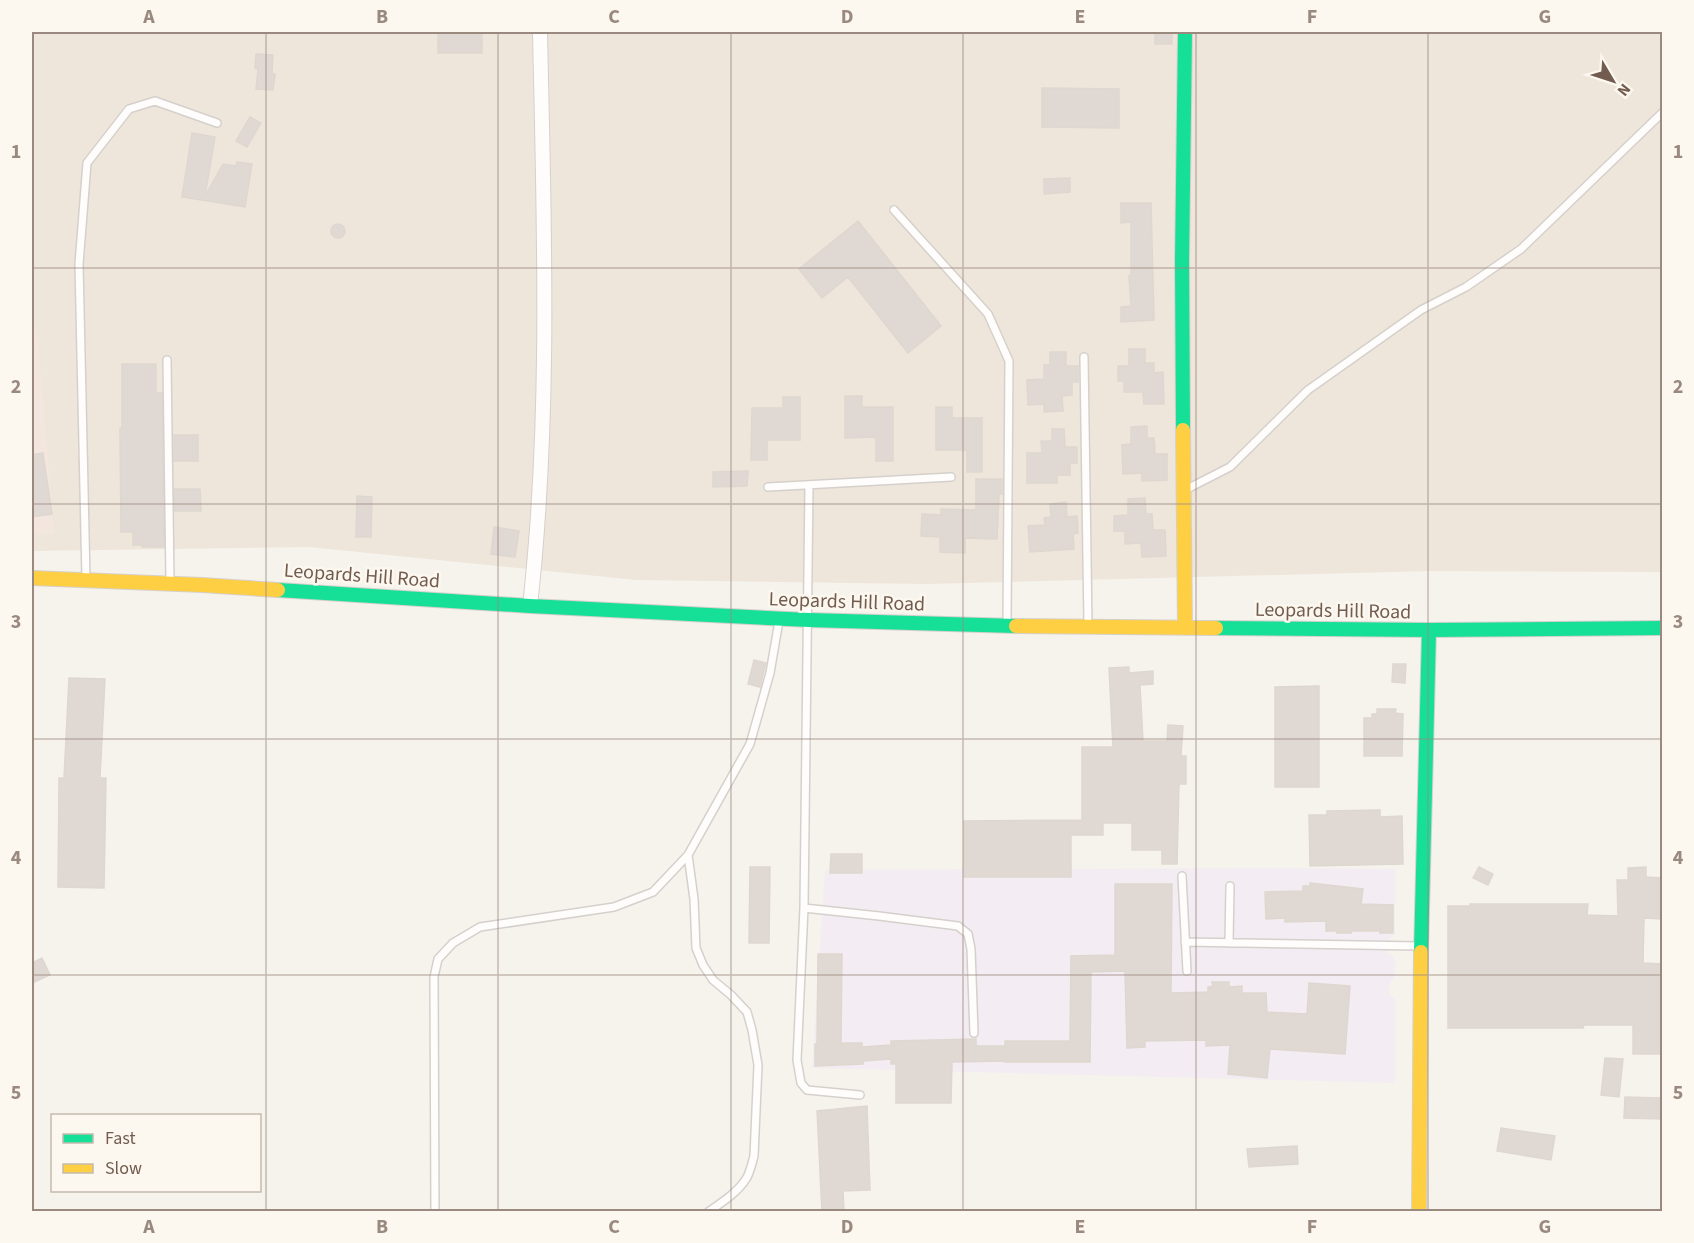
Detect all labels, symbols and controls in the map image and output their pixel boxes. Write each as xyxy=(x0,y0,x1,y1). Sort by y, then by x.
text: A xyxy=(142,3,155,31)
text: B xyxy=(376,3,388,31)
text: C xyxy=(608,3,620,31)
text: D xyxy=(841,3,853,31)
text: E xyxy=(1075,3,1085,31)
text: F xyxy=(1307,3,1317,31)
text: G xyxy=(1539,3,1551,31)
north arrow xyxy=(1583,51,1643,111)
text: N xyxy=(1612,79,1636,101)
text: 1 xyxy=(11,138,21,166)
text: 1 xyxy=(1673,138,1683,166)
text: 2 xyxy=(11,373,21,401)
text: 2 xyxy=(1673,373,1683,401)
street label: Leopards Hill Road xyxy=(283,557,441,595)
street label: Leopards Hill Road xyxy=(768,585,926,619)
street label: Leopards Hill Road xyxy=(1255,596,1411,626)
text: 3 xyxy=(11,608,21,636)
text: 3 xyxy=(1673,608,1683,636)
text: 4 xyxy=(11,844,22,872)
text: 4 xyxy=(1673,844,1684,872)
text: 5 xyxy=(11,1079,21,1107)
text: 5 xyxy=(1673,1079,1683,1107)
legend xyxy=(51,1114,261,1192)
text: Fast xyxy=(105,1126,136,1151)
text: Slow xyxy=(105,1156,142,1181)
text: A xyxy=(142,1213,155,1241)
text: B xyxy=(376,1213,388,1241)
text: C xyxy=(608,1213,620,1241)
text: D xyxy=(841,1213,853,1241)
text: E xyxy=(1075,1213,1085,1241)
text: F xyxy=(1307,1213,1317,1241)
text: G xyxy=(1539,1213,1551,1241)

